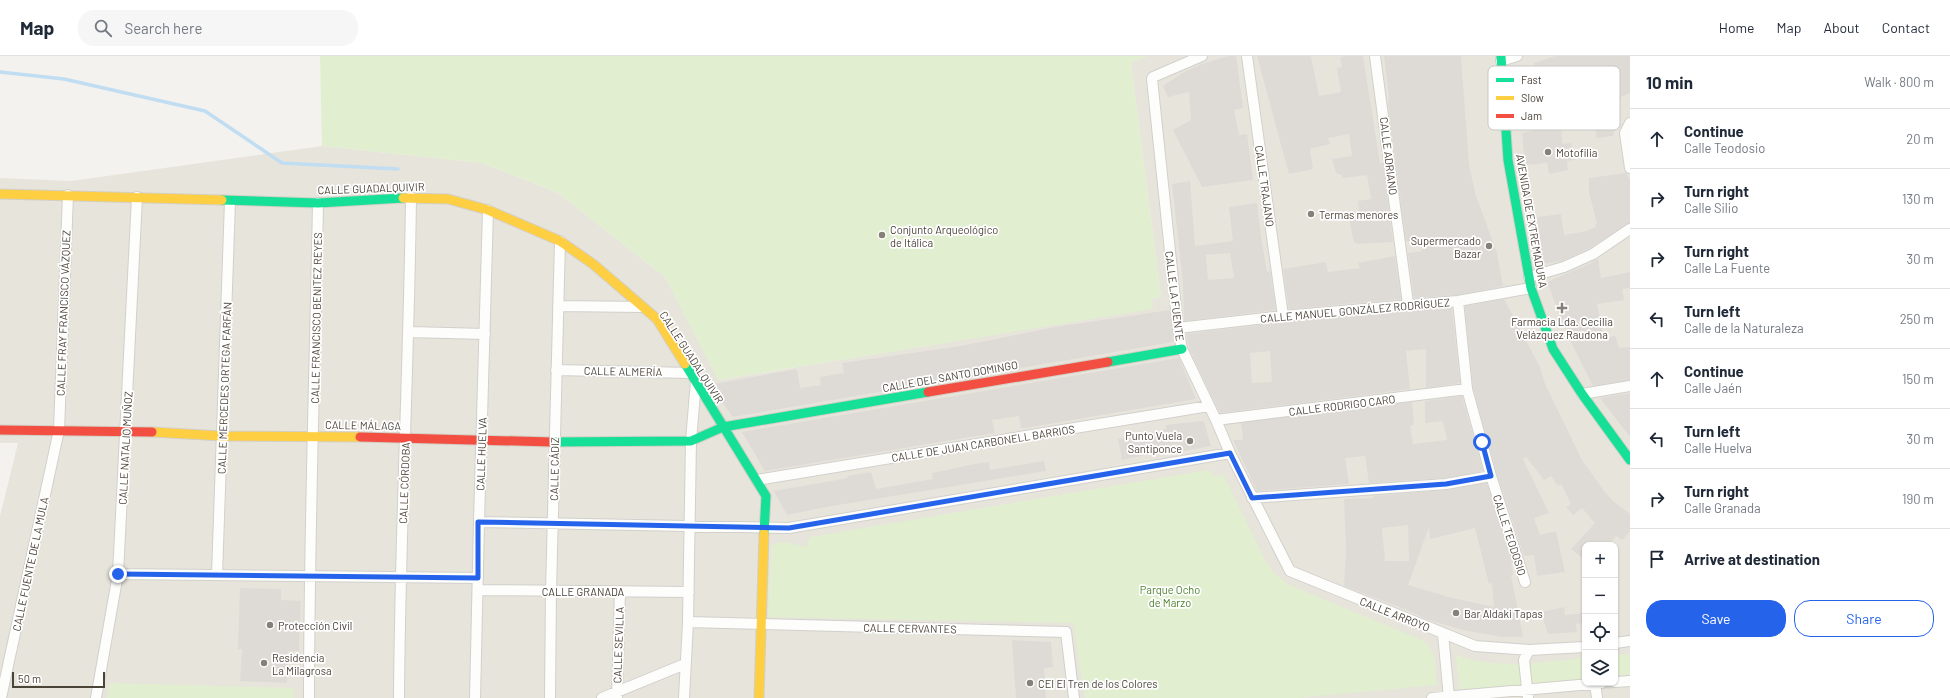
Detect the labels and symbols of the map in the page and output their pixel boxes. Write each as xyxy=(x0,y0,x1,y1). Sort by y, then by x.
legend xyxy=(1488,66,1620,130)
text: Fast xyxy=(1521,73,1542,86)
text: Slow xyxy=(1521,91,1544,104)
text: Jam xyxy=(1521,109,1542,122)
street label: CALLE ADRIANO xyxy=(1378,116,1400,196)
street label: CALLE TRAJANO xyxy=(1253,144,1277,228)
place label: Motofilia xyxy=(1556,146,1597,159)
marker: Motofilia xyxy=(1543,147,1553,157)
street label: AVENIDA DE EXTREMADURA xyxy=(1514,153,1550,289)
street label: CALLE GUADALQUIVIR xyxy=(317,180,425,196)
place label: Termas menores xyxy=(1319,208,1398,221)
marker: Termas menores xyxy=(1306,209,1316,219)
place label: Conjunto Arqueológico de Itálica xyxy=(890,223,998,249)
street label: CALLE FRAY FRANCISCO VÁZQUEZ xyxy=(54,230,72,396)
marker: Conjunto Arqueológico de Itálica xyxy=(877,230,887,240)
street label: CALLE FRANCISCO BENITEZ REYES xyxy=(308,232,324,404)
place label: Supermercado Bazar xyxy=(1411,234,1481,260)
marker: Supermercado Bazar xyxy=(1484,241,1494,251)
street label: CALLE LA FUENTE xyxy=(1163,250,1187,342)
street label: CALLE MANUEL GONZÁLEZ RODRÍGUEZ xyxy=(1260,295,1450,325)
street label: CALLE MERCEDES ORTEGA FARFÁN xyxy=(214,302,234,474)
marker: Farmacia Lda. Cecilia Velázquez Raudona xyxy=(1557,303,1567,313)
street label: CALLE GUADALQUIVIR xyxy=(657,309,727,406)
place label: Farmacia Lda. Cecilia Velázquez Raudona xyxy=(1511,315,1613,341)
street label: CALLE DEL SANTO DOMINGO xyxy=(881,358,1019,394)
street label: CALLE ALMERÍA xyxy=(584,364,663,378)
street label: CALLE NATALIO MUÑOZ xyxy=(116,391,134,505)
street label: CALLE RODRIGO CARO xyxy=(1288,392,1396,418)
street label: CALLE HUELVA xyxy=(473,417,489,491)
street label: CALLE MÁLAGA xyxy=(325,418,401,432)
street label: CALLE DE JUAN CARBONELL BARRIOS xyxy=(890,422,1076,464)
place label: Punto Vuela Santiponce xyxy=(1125,429,1182,455)
route start xyxy=(1473,433,1491,451)
marker: Punto Vuela Santiponce xyxy=(1185,436,1195,446)
street label: CALLE CÁDIZ xyxy=(547,437,561,501)
street label: CALLE CÓRDOBA xyxy=(396,442,412,524)
street label: CALLE TEODOSIO xyxy=(1491,493,1529,577)
street label: CALLE FUENTE DE LA MULA xyxy=(9,495,51,632)
route end xyxy=(109,565,127,583)
park label: Parque Ocho de Marzo xyxy=(1140,583,1200,609)
street label: CALLE GRANADA xyxy=(542,585,625,598)
street label: CALLE ARROYO xyxy=(1358,594,1432,634)
street label: CALLE SEVILLA xyxy=(610,606,626,684)
place label: Bar Aldaki Tapas xyxy=(1464,607,1543,620)
marker: Bar Aldaki Tapas xyxy=(1451,608,1461,618)
place label: Protección Civil xyxy=(278,619,352,632)
marker: Protección Civil xyxy=(265,620,275,630)
street label: CALLE CERVANTES xyxy=(863,621,957,635)
place label: Residencia La Milagrosa xyxy=(272,651,332,677)
marker: Residencia La Milagrosa xyxy=(259,658,269,668)
scale bar xyxy=(12,670,105,689)
place label: CEI El Tren de los Colores xyxy=(1038,677,1158,690)
marker: CEI El Tren de los Colores xyxy=(1025,678,1035,688)

